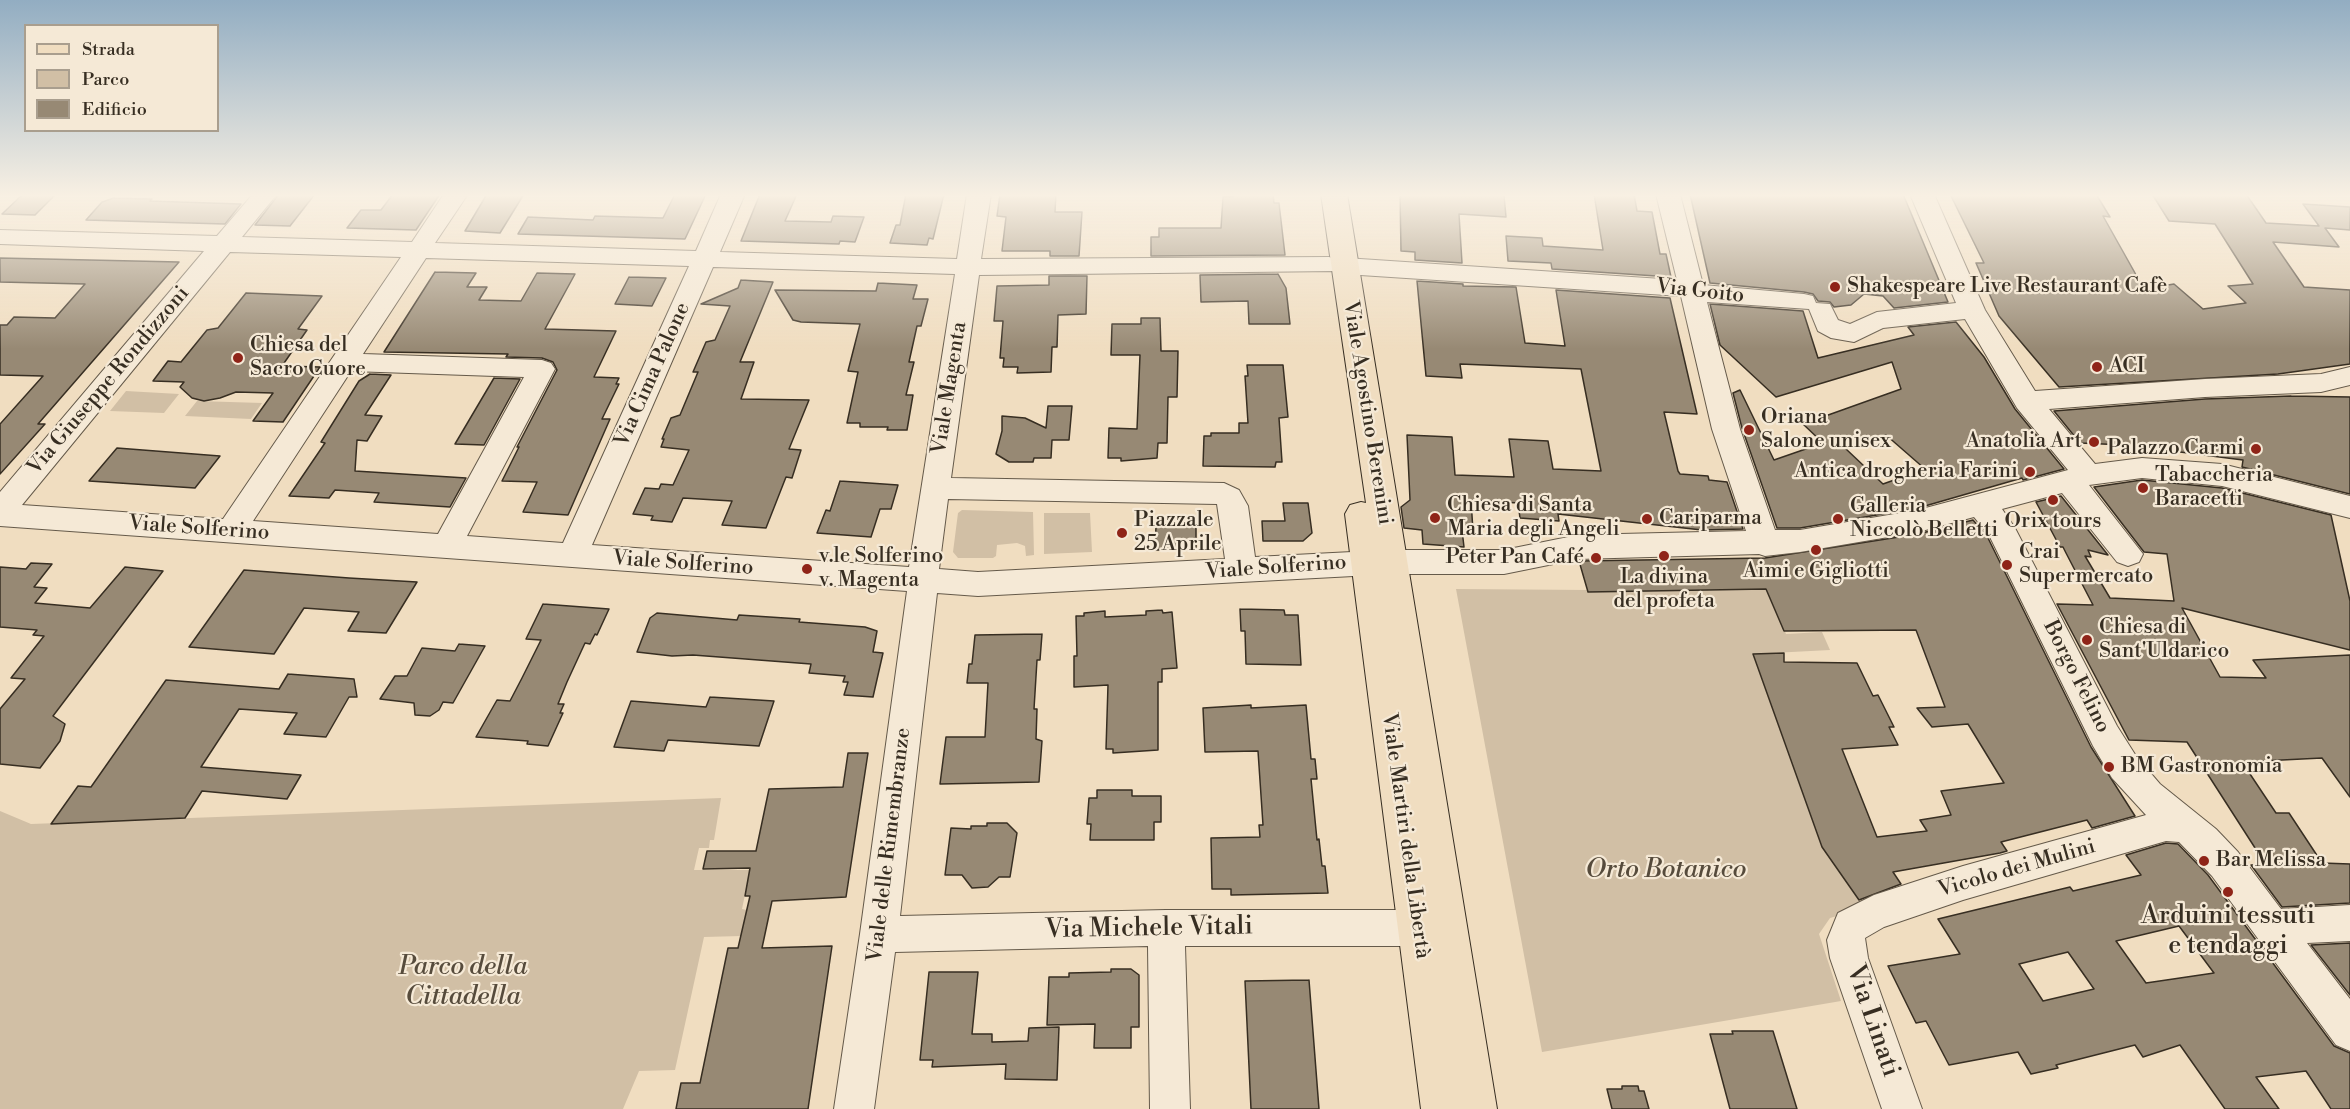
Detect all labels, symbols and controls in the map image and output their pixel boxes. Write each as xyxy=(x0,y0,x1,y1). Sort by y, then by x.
legend xyxy=(24,24,219,132)
text: Strada xyxy=(82,38,135,61)
text: Parco xyxy=(82,68,129,91)
text: Edificio xyxy=(82,98,147,121)
place label: Shakespeare Live Restaurant Cafè xyxy=(1847,274,2167,300)
street label: Via Goito xyxy=(1655,275,1745,309)
marker: Shakespeare Live Restaurant Cafè xyxy=(1828,280,1842,294)
street label: Via Giuseppe Rondizzoni xyxy=(23,282,195,480)
street label: Via Cima Palone xyxy=(610,299,696,451)
street label: Viale Agostino Berenini xyxy=(1337,299,1397,527)
street label: Viale Magenta xyxy=(927,320,973,456)
place label: Chiesa del Sacro Cuore xyxy=(250,333,366,383)
marker: Chiesa del Sacro Cuore xyxy=(231,351,245,365)
place label: ACI xyxy=(2109,354,2145,380)
marker: ACI xyxy=(2090,360,2104,374)
place label: Oriana Salone unisex xyxy=(1761,405,1891,455)
marker: Oriana Salone unisex xyxy=(1742,423,1756,437)
place label: Anatolia Art xyxy=(1966,429,2082,455)
marker: Anatolia Art xyxy=(2087,435,2101,449)
place label: Palazzo Carmi xyxy=(2107,436,2244,462)
marker: Palazzo Carmi xyxy=(2249,442,2263,456)
place label: Antica drogheria Farini xyxy=(1794,459,2018,485)
place label: Tabaccheria Baracetti xyxy=(2155,463,2273,513)
marker: Antica drogheria Farini xyxy=(2023,465,2037,479)
marker: Tabaccheria Baracetti xyxy=(2136,481,2150,495)
place label: Chiesa di Santa Maria degli Angeli xyxy=(1447,493,1620,543)
marker: Orix tours xyxy=(2046,493,2060,507)
place label: Galleria Niccolò Belletti xyxy=(1850,494,1998,544)
place label: Cariparma xyxy=(1659,506,1762,532)
place label: Piazzale 25 Aprile xyxy=(1134,508,1222,558)
place label: Orix tours xyxy=(2004,509,2102,535)
marker: Chiesa di Santa Maria degli Angeli xyxy=(1428,511,1442,525)
street label: Viale Solferino xyxy=(128,512,270,546)
marker: Cariparma xyxy=(1640,512,1654,526)
marker: Galleria Niccolò Belletti xyxy=(1831,512,1845,526)
marker: Piazzale 25 Aprile xyxy=(1115,526,1129,540)
place label: Crai Supermercato xyxy=(2019,540,2153,590)
marker: Aimi e Gigliotti xyxy=(1809,543,1823,557)
place label: v.le Solferino v. Magenta xyxy=(819,544,943,594)
place label: Peter Pan Café xyxy=(1446,545,1584,571)
street label: Viale Solferino xyxy=(612,547,754,581)
marker: La divina del profeta xyxy=(1657,549,1671,563)
street label: Viale Solferino xyxy=(1205,551,1347,585)
marker: Peter Pan Café xyxy=(1589,551,1603,565)
marker: Crai Supermercato xyxy=(2000,558,2014,572)
place label: Aimi e Gigliotti xyxy=(1743,559,1889,585)
marker: v.le Solferino v. Magenta xyxy=(800,562,814,576)
place label: La divina del profeta xyxy=(1613,565,1715,615)
place label: Chiesa di Sant'Uldarico xyxy=(2099,615,2229,665)
street label: Borgo Felino xyxy=(2037,617,2115,737)
marker: Chiesa di Sant'Uldarico xyxy=(2080,633,2094,647)
street label: Viale Martiri della Libertà xyxy=(1375,712,1435,960)
street label: Viale delle Rimembranze xyxy=(863,726,917,964)
place label: BM Gastronomia xyxy=(2121,754,2282,780)
marker: BM Gastronomia xyxy=(2102,760,2116,774)
street label: Vicolo dei Mulini xyxy=(1935,835,2099,903)
place label: Bar Melissa xyxy=(2216,848,2326,874)
marker: Bar Melissa xyxy=(2197,854,2211,868)
park label: Orto Botanico xyxy=(1586,855,1746,887)
marker: Arduini tessuti e tendaggi xyxy=(2221,885,2235,899)
place label: Arduini tessuti e tendaggi xyxy=(2141,901,2315,963)
street label: Via Michele Vitali xyxy=(1045,912,1253,946)
park label: Parco della Cittadella xyxy=(399,952,527,1014)
street label: Via Linati xyxy=(1838,961,1906,1081)

